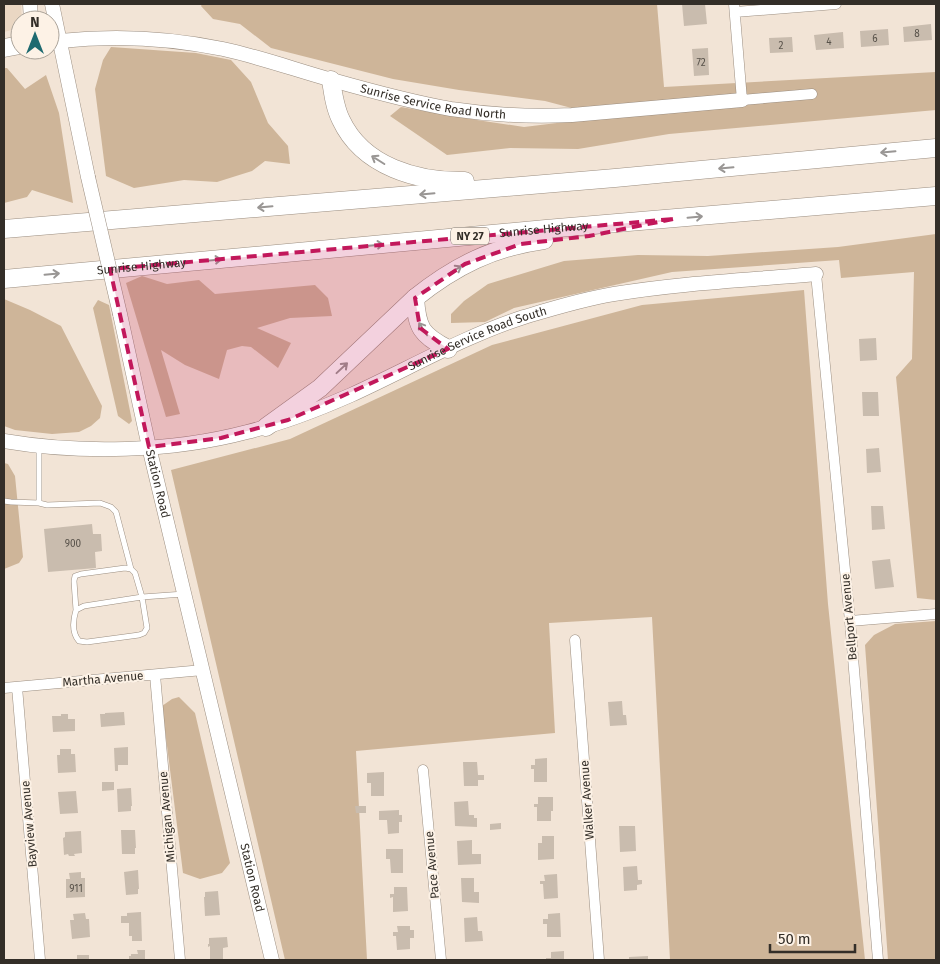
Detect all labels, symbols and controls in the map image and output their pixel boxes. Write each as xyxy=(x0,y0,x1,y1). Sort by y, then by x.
north arrow xyxy=(10,10,60,60)
text: N xyxy=(30,14,40,31)
house number: 8 xyxy=(914,28,920,40)
house number: 6 xyxy=(872,33,878,45)
house number: 4 xyxy=(826,36,832,48)
house number: 2 xyxy=(779,40,784,52)
house number: 72 xyxy=(696,57,706,69)
street label: Sunrise Service Road North xyxy=(359,81,507,122)
one-way arrow xyxy=(880,148,896,157)
one-way arrow xyxy=(371,155,385,165)
one-way arrow xyxy=(718,163,734,172)
one-way arrow xyxy=(419,189,435,199)
one-way arrow xyxy=(257,203,273,212)
one-way arrow xyxy=(686,212,702,222)
street label: Sunrise Highway xyxy=(498,218,589,240)
road number: NY 27 xyxy=(451,228,489,245)
one-way arrow xyxy=(368,240,384,250)
street label: Sunrise Highway xyxy=(96,255,187,277)
one-way arrow xyxy=(206,255,222,264)
one-way arrow xyxy=(447,265,461,275)
one-way arrow xyxy=(44,269,60,279)
street label: Sunrise Service Road South xyxy=(406,304,548,373)
one-way arrow xyxy=(418,322,428,336)
one-way arrow xyxy=(335,362,348,374)
street label: Station Road xyxy=(143,448,173,520)
house number: 900 xyxy=(65,538,82,550)
street label: Bellport Avenue xyxy=(838,573,860,661)
street label: Martha Avenue xyxy=(62,668,144,690)
street label: Walker Avenue xyxy=(577,760,597,840)
street label: Michigan Avenue xyxy=(156,771,178,863)
street label: Bayview Avenue xyxy=(18,780,40,868)
street label: Pace Avenue xyxy=(422,831,442,899)
street label: Station Road xyxy=(237,842,267,913)
house number: 911 xyxy=(69,883,83,895)
scale bar xyxy=(770,922,855,954)
text: 50 m xyxy=(778,930,811,948)

